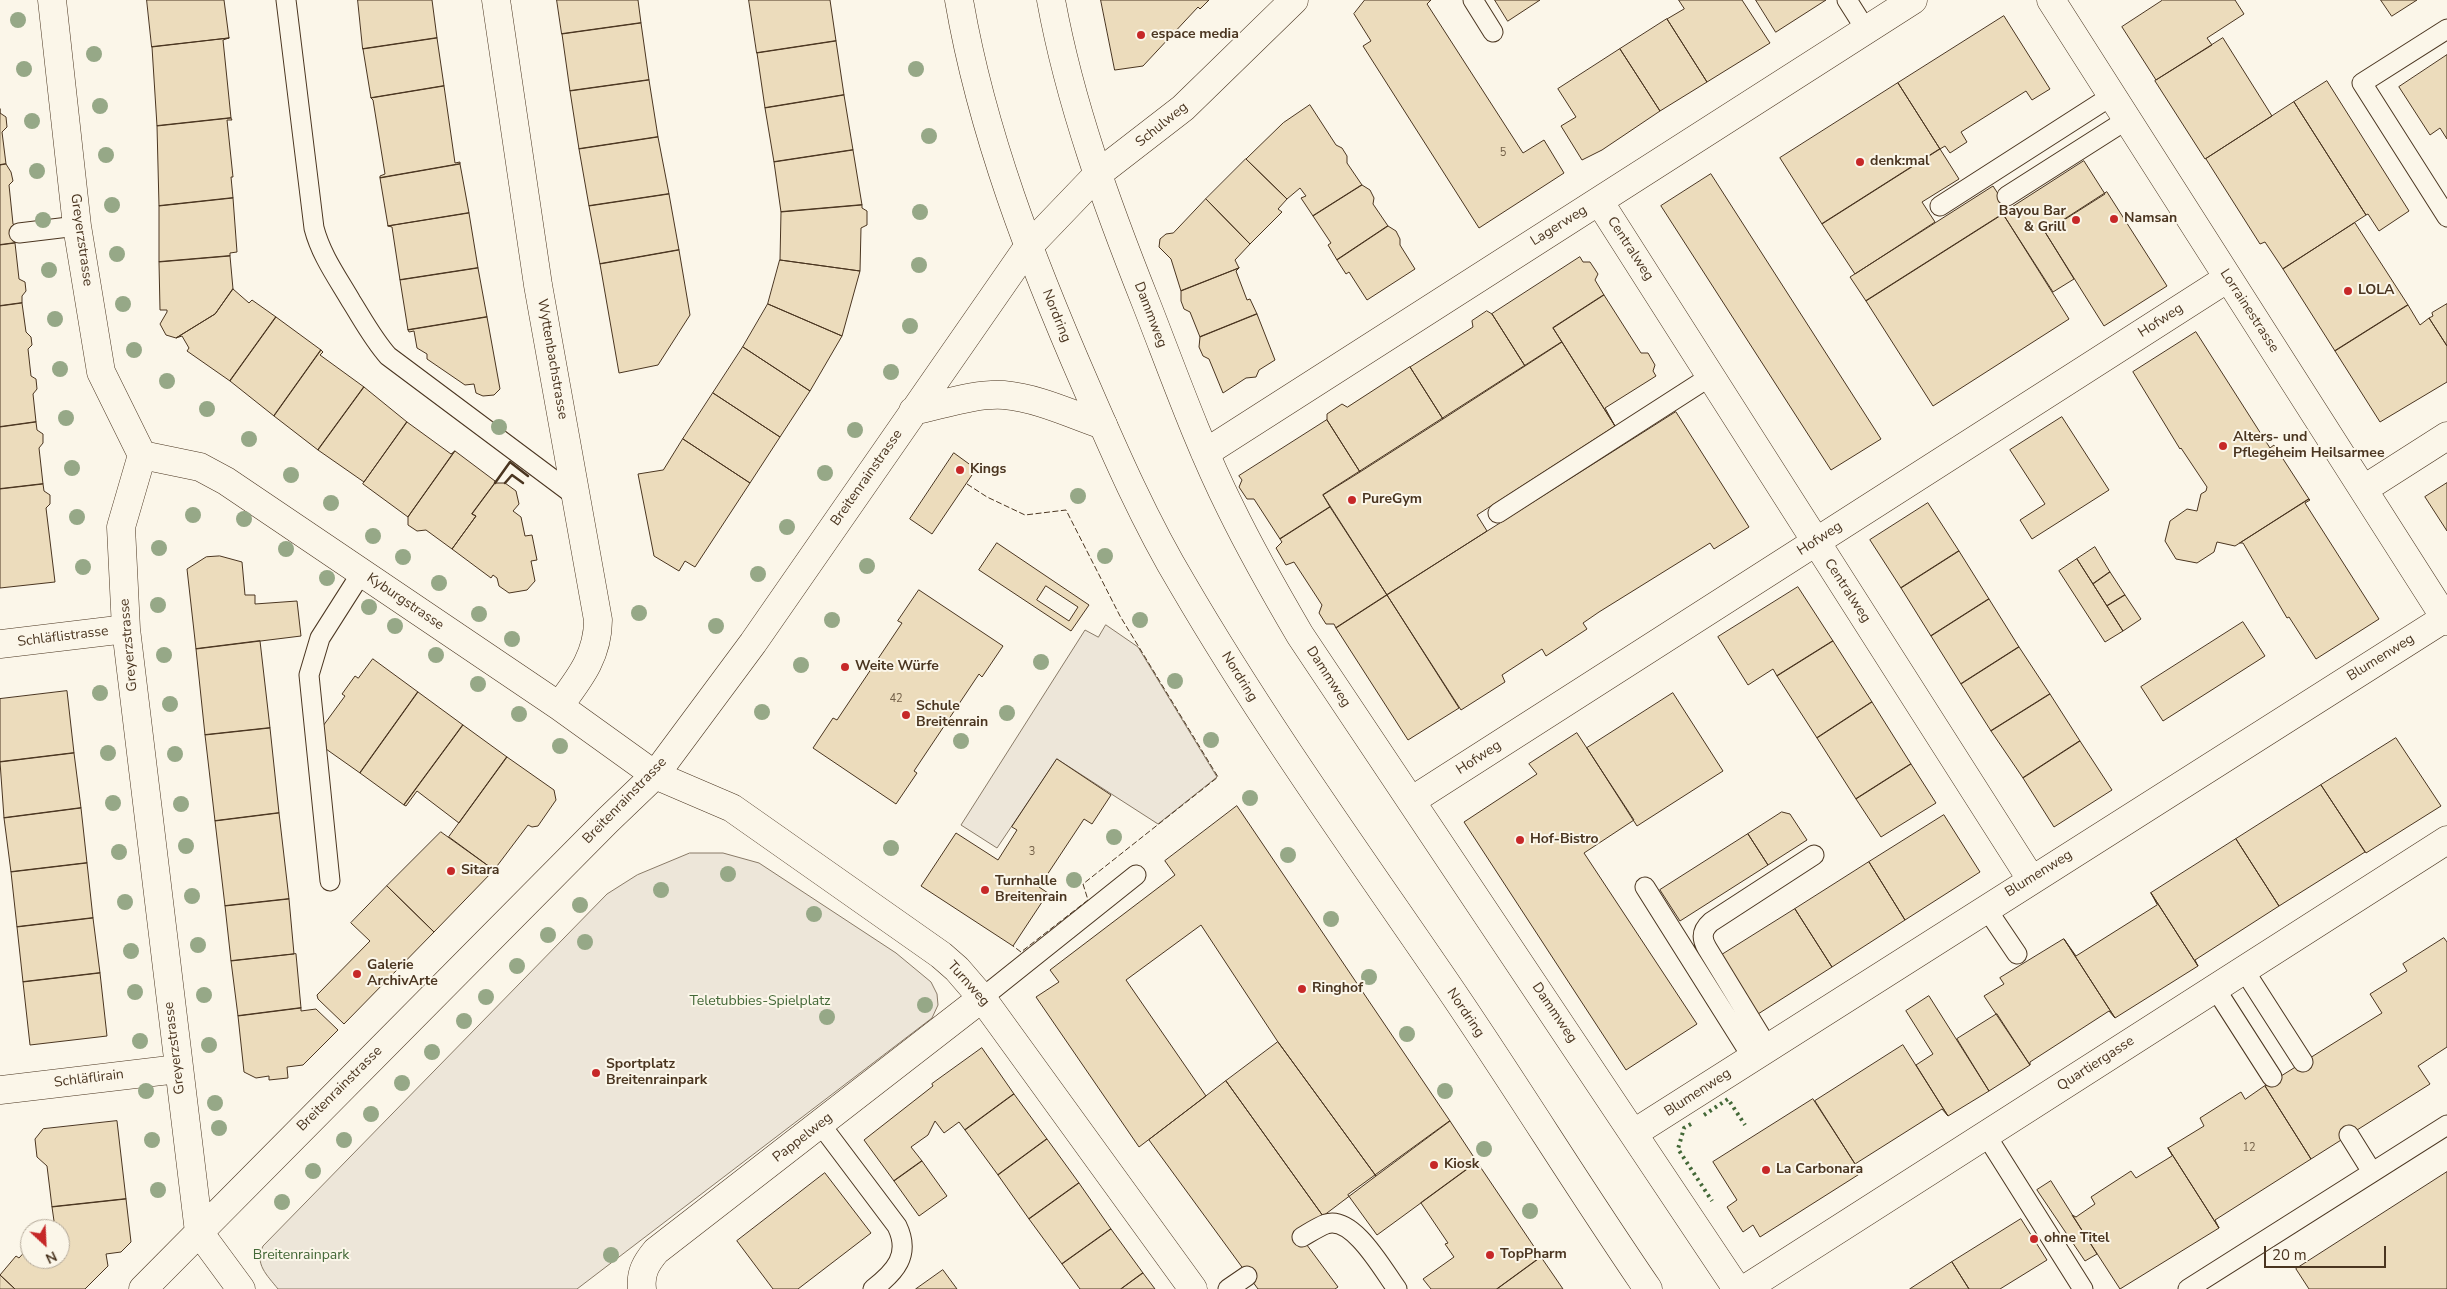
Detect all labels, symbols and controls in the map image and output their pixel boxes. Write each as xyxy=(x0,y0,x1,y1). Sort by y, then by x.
place label: espace media xyxy=(1151,27,1239,43)
marker: espace media xyxy=(1135,29,1147,41)
street label: Schulweg xyxy=(1133,99,1191,151)
house number: 5 xyxy=(1500,146,1506,160)
place label: denk:mal xyxy=(1870,154,1930,170)
marker: denk:mal xyxy=(1854,156,1866,168)
street label: Greyerzstrasse xyxy=(66,193,96,287)
street label: Lagerweg xyxy=(1528,202,1590,250)
place label: Bayou Bar & Grill xyxy=(1999,204,2066,236)
place label: Namsan xyxy=(2124,211,2177,227)
marker: Namsan xyxy=(2108,213,2120,225)
street label: Centralweg xyxy=(1603,214,1657,284)
marker: Bayou Bar & Grill xyxy=(2070,214,2082,226)
street label: Lorrainestrasse xyxy=(2216,266,2282,356)
street label: Dammweg xyxy=(1130,280,1170,350)
place label: LOLA xyxy=(2358,283,2394,299)
marker: LOLA xyxy=(2342,285,2354,297)
street label: Nordring xyxy=(1038,287,1074,345)
street label: Wyttenbachstrasse xyxy=(533,297,571,421)
street label: Hofweg xyxy=(2135,300,2187,342)
street label: Breitenrainstrasse xyxy=(828,427,906,529)
place label: Alters- und Pflegeheim Heilsarmee xyxy=(2233,430,2384,462)
marker: Alters- und Pflegeheim Heilsarmee xyxy=(2217,440,2229,452)
place label: Kings xyxy=(970,462,1006,478)
marker: Kings xyxy=(954,464,966,476)
place label: PureGym xyxy=(1362,492,1422,508)
marker: PureGym xyxy=(1346,494,1358,506)
street label: Hofweg xyxy=(1794,518,1846,560)
street label: Centralweg xyxy=(1820,556,1874,626)
street label: Kyburgstrasse xyxy=(363,570,447,634)
street label: Greyerzstrasse xyxy=(117,598,141,692)
street label: Schläflistrasse xyxy=(17,623,109,651)
street label: Blumenweg xyxy=(2344,631,2418,685)
street label: Dammweg xyxy=(1302,643,1354,711)
street label: Nordring xyxy=(1217,649,1261,705)
place label: Weite Würfe xyxy=(855,659,939,675)
marker: Weite Würfe xyxy=(839,661,851,673)
house number: 42 xyxy=(889,692,903,706)
place label: Schule Breitenrain xyxy=(916,699,988,732)
marker: Schule Breitenrain xyxy=(900,709,912,721)
street label: Hofweg xyxy=(1453,737,1505,779)
street label: Breitenrainstrasse xyxy=(579,754,671,848)
place label: Hof-Bistro xyxy=(1530,832,1599,848)
marker: Hof-Bistro xyxy=(1514,834,1526,846)
house number: 3 xyxy=(1029,845,1035,859)
street label: Blumenweg xyxy=(2002,847,2076,901)
place label: Sitara xyxy=(461,863,500,879)
marker: Sitara xyxy=(445,865,457,877)
place label: Turnhalle Breitenrain xyxy=(995,874,1067,906)
marker: Turnhalle Breitenrain xyxy=(979,884,991,896)
place label: Galerie ArchivArte xyxy=(367,958,438,990)
street label: Turnweg xyxy=(943,958,993,1010)
marker: Galerie ArchivArte xyxy=(351,968,363,980)
street label: Dammweg xyxy=(1528,980,1580,1046)
place label: Ringhof xyxy=(1312,981,1363,997)
marker: Ringhof xyxy=(1296,983,1308,995)
street label: Nordring xyxy=(1442,985,1488,1041)
park label: Teletubbies-Spielplatz xyxy=(689,994,831,1010)
street label: Greyerzstrasse xyxy=(161,1001,189,1095)
street label: Quartiergasse xyxy=(2054,1033,2138,1095)
street label: Breitenrainstrasse xyxy=(294,1043,386,1135)
place label: Sportplatz Breitenrainpark xyxy=(606,1057,707,1090)
street label: Blumenweg xyxy=(1662,1065,1734,1121)
street label: Schläflirain xyxy=(53,1066,125,1092)
marker: Sportplatz Breitenrainpark xyxy=(590,1067,602,1079)
street label: Pappelweg xyxy=(770,1110,836,1166)
house number: 12 xyxy=(2242,1141,2256,1155)
place label: Kiosk xyxy=(1444,1157,1479,1173)
marker: Kiosk xyxy=(1428,1159,1440,1171)
place label: La Carbonara xyxy=(1776,1162,1863,1178)
marker: La Carbonara xyxy=(1760,1164,1772,1176)
north arrow xyxy=(20,1219,70,1269)
place label: ohne Titel xyxy=(2044,1231,2109,1247)
marker: ohne Titel xyxy=(2028,1233,2040,1245)
scale bar xyxy=(2267,1236,2390,1268)
text: 20 m xyxy=(2272,1245,2307,1265)
text: N xyxy=(42,1246,60,1268)
place label: TopPharm xyxy=(1500,1247,1567,1263)
park label: Breitenrainpark xyxy=(253,1248,349,1264)
marker: TopPharm xyxy=(1484,1249,1496,1261)

